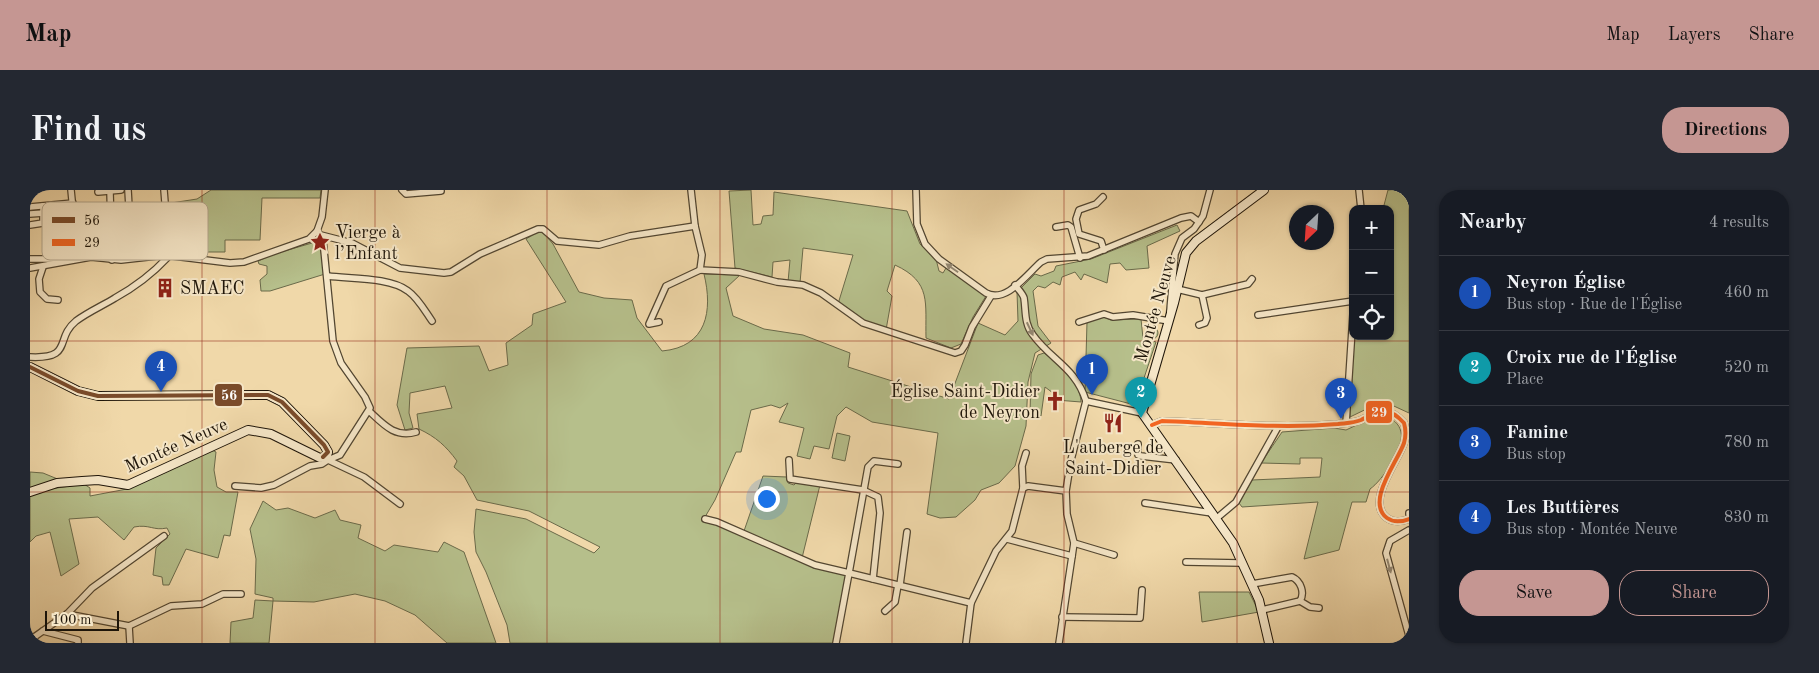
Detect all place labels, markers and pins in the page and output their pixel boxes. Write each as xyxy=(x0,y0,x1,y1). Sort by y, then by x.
place label: Vierge à l’Enfant xyxy=(335,224,401,263)
place icon: Vierge à l’Enfant xyxy=(309,231,331,253)
building icon: SMAEC xyxy=(154,277,176,299)
place label: SMAEC xyxy=(180,280,244,298)
pin: 4 xyxy=(145,351,177,392)
pin: 1 xyxy=(1076,354,1108,395)
pin: 2 xyxy=(1125,377,1157,418)
pin: 3 xyxy=(1325,378,1357,419)
place label: Église Saint-Didier de Neyron xyxy=(891,379,1041,422)
church icon: Église Saint-Didier de Neyron xyxy=(1044,390,1066,412)
restaurant icon: L'auberge de Saint-Didier xyxy=(1102,412,1124,434)
place label: L'auberge de Saint-Didier xyxy=(1063,439,1163,478)

